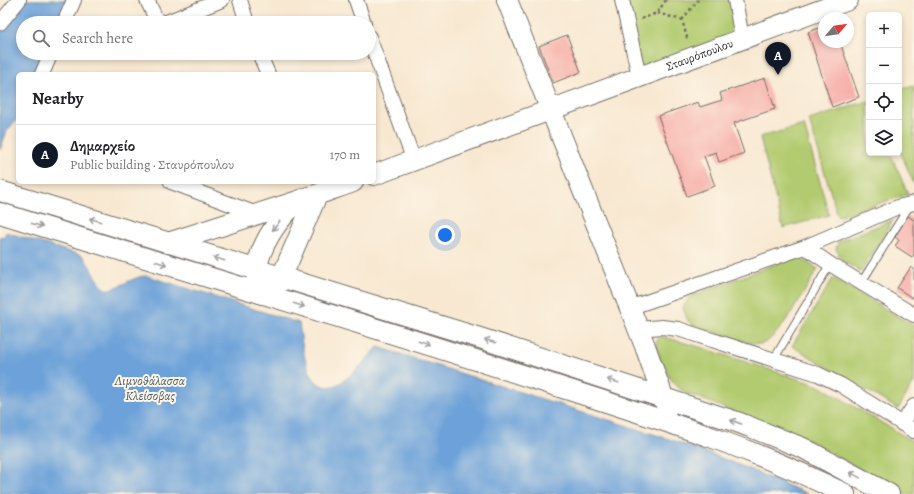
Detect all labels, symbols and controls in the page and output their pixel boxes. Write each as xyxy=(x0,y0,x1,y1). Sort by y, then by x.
north arrow xyxy=(818,12,854,48)
map controls xyxy=(866,12,902,156)
button: + xyxy=(866,12,902,48)
search box xyxy=(16,16,376,60)
icon: search xyxy=(30,27,52,49)
text: Search here xyxy=(62,28,133,48)
street label: Σταυρόπουλου xyxy=(664,35,735,74)
pin: A xyxy=(765,42,791,75)
button: − xyxy=(866,48,902,84)
button: locate xyxy=(866,84,902,120)
text: Nearby xyxy=(32,87,83,110)
button: layers xyxy=(866,120,902,156)
text: Δημαρχείο xyxy=(70,136,135,156)
text: A xyxy=(41,146,49,163)
text: 170 m xyxy=(330,146,360,163)
text: Public building · Σταυρόπουλου xyxy=(70,156,234,173)
one-way arrow xyxy=(89,216,102,223)
one-way arrow xyxy=(272,221,280,232)
one-way arrow xyxy=(31,222,44,229)
your location xyxy=(435,225,455,245)
one-way arrow xyxy=(213,255,226,262)
one-way arrow xyxy=(155,260,168,267)
one-way arrow xyxy=(292,302,305,309)
one-way arrow xyxy=(483,337,496,344)
one-way arrow xyxy=(417,340,430,347)
water label: Λιμνοθάλασσα Κλείσοβας xyxy=(114,372,185,404)
one-way arrow xyxy=(607,377,619,385)
one-way arrow xyxy=(731,418,743,426)
one-way arrow xyxy=(849,470,861,478)

